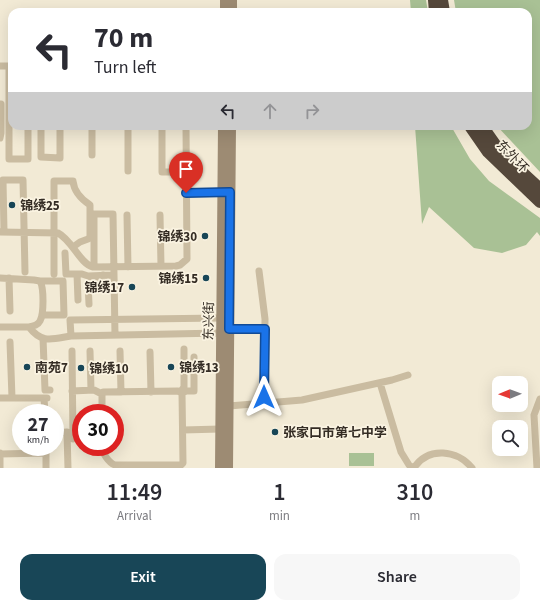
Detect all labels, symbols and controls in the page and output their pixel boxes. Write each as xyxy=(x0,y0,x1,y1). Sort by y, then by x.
text: 70 m xyxy=(94,18,153,58)
icon: left xyxy=(28,24,80,76)
text: Turn left xyxy=(94,55,156,80)
icon: left xyxy=(217,100,239,122)
icon: ahead xyxy=(259,100,281,122)
icon: right xyxy=(301,100,323,122)
street label: 东外环 xyxy=(492,136,532,177)
pin xyxy=(169,152,203,193)
icon: arrive xyxy=(175,158,197,180)
place label: 锦绣25 xyxy=(20,197,60,215)
marker: 锦绣25 xyxy=(7,200,17,210)
place label: 锦绣30 xyxy=(157,228,197,246)
marker: 锦绣30 xyxy=(200,231,210,241)
place label: 锦绣15 xyxy=(158,270,198,288)
marker: 锦绣15 xyxy=(201,273,211,283)
place label: 锦绣17 xyxy=(84,279,124,297)
marker: 锦绣17 xyxy=(127,282,137,292)
street label: 东兴街 xyxy=(200,301,218,341)
place label: 南苑7 xyxy=(35,359,68,377)
place label: 锦绣13 xyxy=(179,359,219,377)
place label: 锦绣10 xyxy=(89,360,129,378)
marker: 南苑7 xyxy=(22,362,32,372)
marker: 锦绣13 xyxy=(166,362,176,372)
marker: 锦绣10 xyxy=(76,363,86,373)
position arrow xyxy=(243,376,285,418)
north arrow xyxy=(492,376,528,412)
map controls xyxy=(492,376,528,456)
speed limit sign: 30 xyxy=(72,404,124,456)
text: 27 xyxy=(27,411,49,439)
button: search xyxy=(492,420,528,456)
place label: 张家口市第七中学 xyxy=(283,424,387,442)
marker: 张家口市第七中学 xyxy=(270,427,280,437)
text: km/h xyxy=(27,433,49,447)
text: 11:49 xyxy=(107,475,162,510)
text: 1 xyxy=(273,475,286,510)
text: 310 xyxy=(397,475,433,510)
text: Arrival xyxy=(117,507,152,525)
text: min xyxy=(269,507,290,525)
text: m xyxy=(410,507,420,525)
button: Exit xyxy=(20,554,266,600)
button: Share xyxy=(274,554,520,600)

